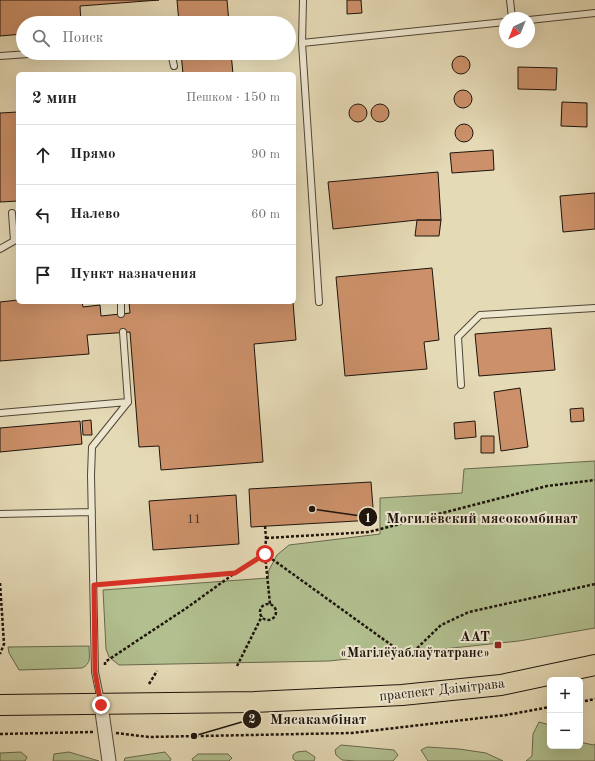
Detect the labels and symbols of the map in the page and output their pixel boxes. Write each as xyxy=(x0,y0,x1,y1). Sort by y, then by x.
north arrow xyxy=(499,12,535,48)
callout: Могилёвский мясокомбинат xyxy=(358,504,585,531)
text: Могилёвский мясокомбинат xyxy=(386,512,578,527)
text: 1 xyxy=(365,513,371,525)
house number: 11 xyxy=(187,514,201,526)
route start xyxy=(256,545,274,563)
place label: ААТ «Магілёўаблаўтатранс» xyxy=(340,630,490,660)
marker: ААТ «Магілёўаблаўтатранс» xyxy=(493,640,503,650)
street label: праспект Дзімітрава xyxy=(379,676,506,704)
route end xyxy=(92,696,110,714)
callout: Мясакамбінат xyxy=(242,705,374,732)
text: Мясакамбінат xyxy=(270,713,366,728)
text: 2 xyxy=(249,714,256,726)

